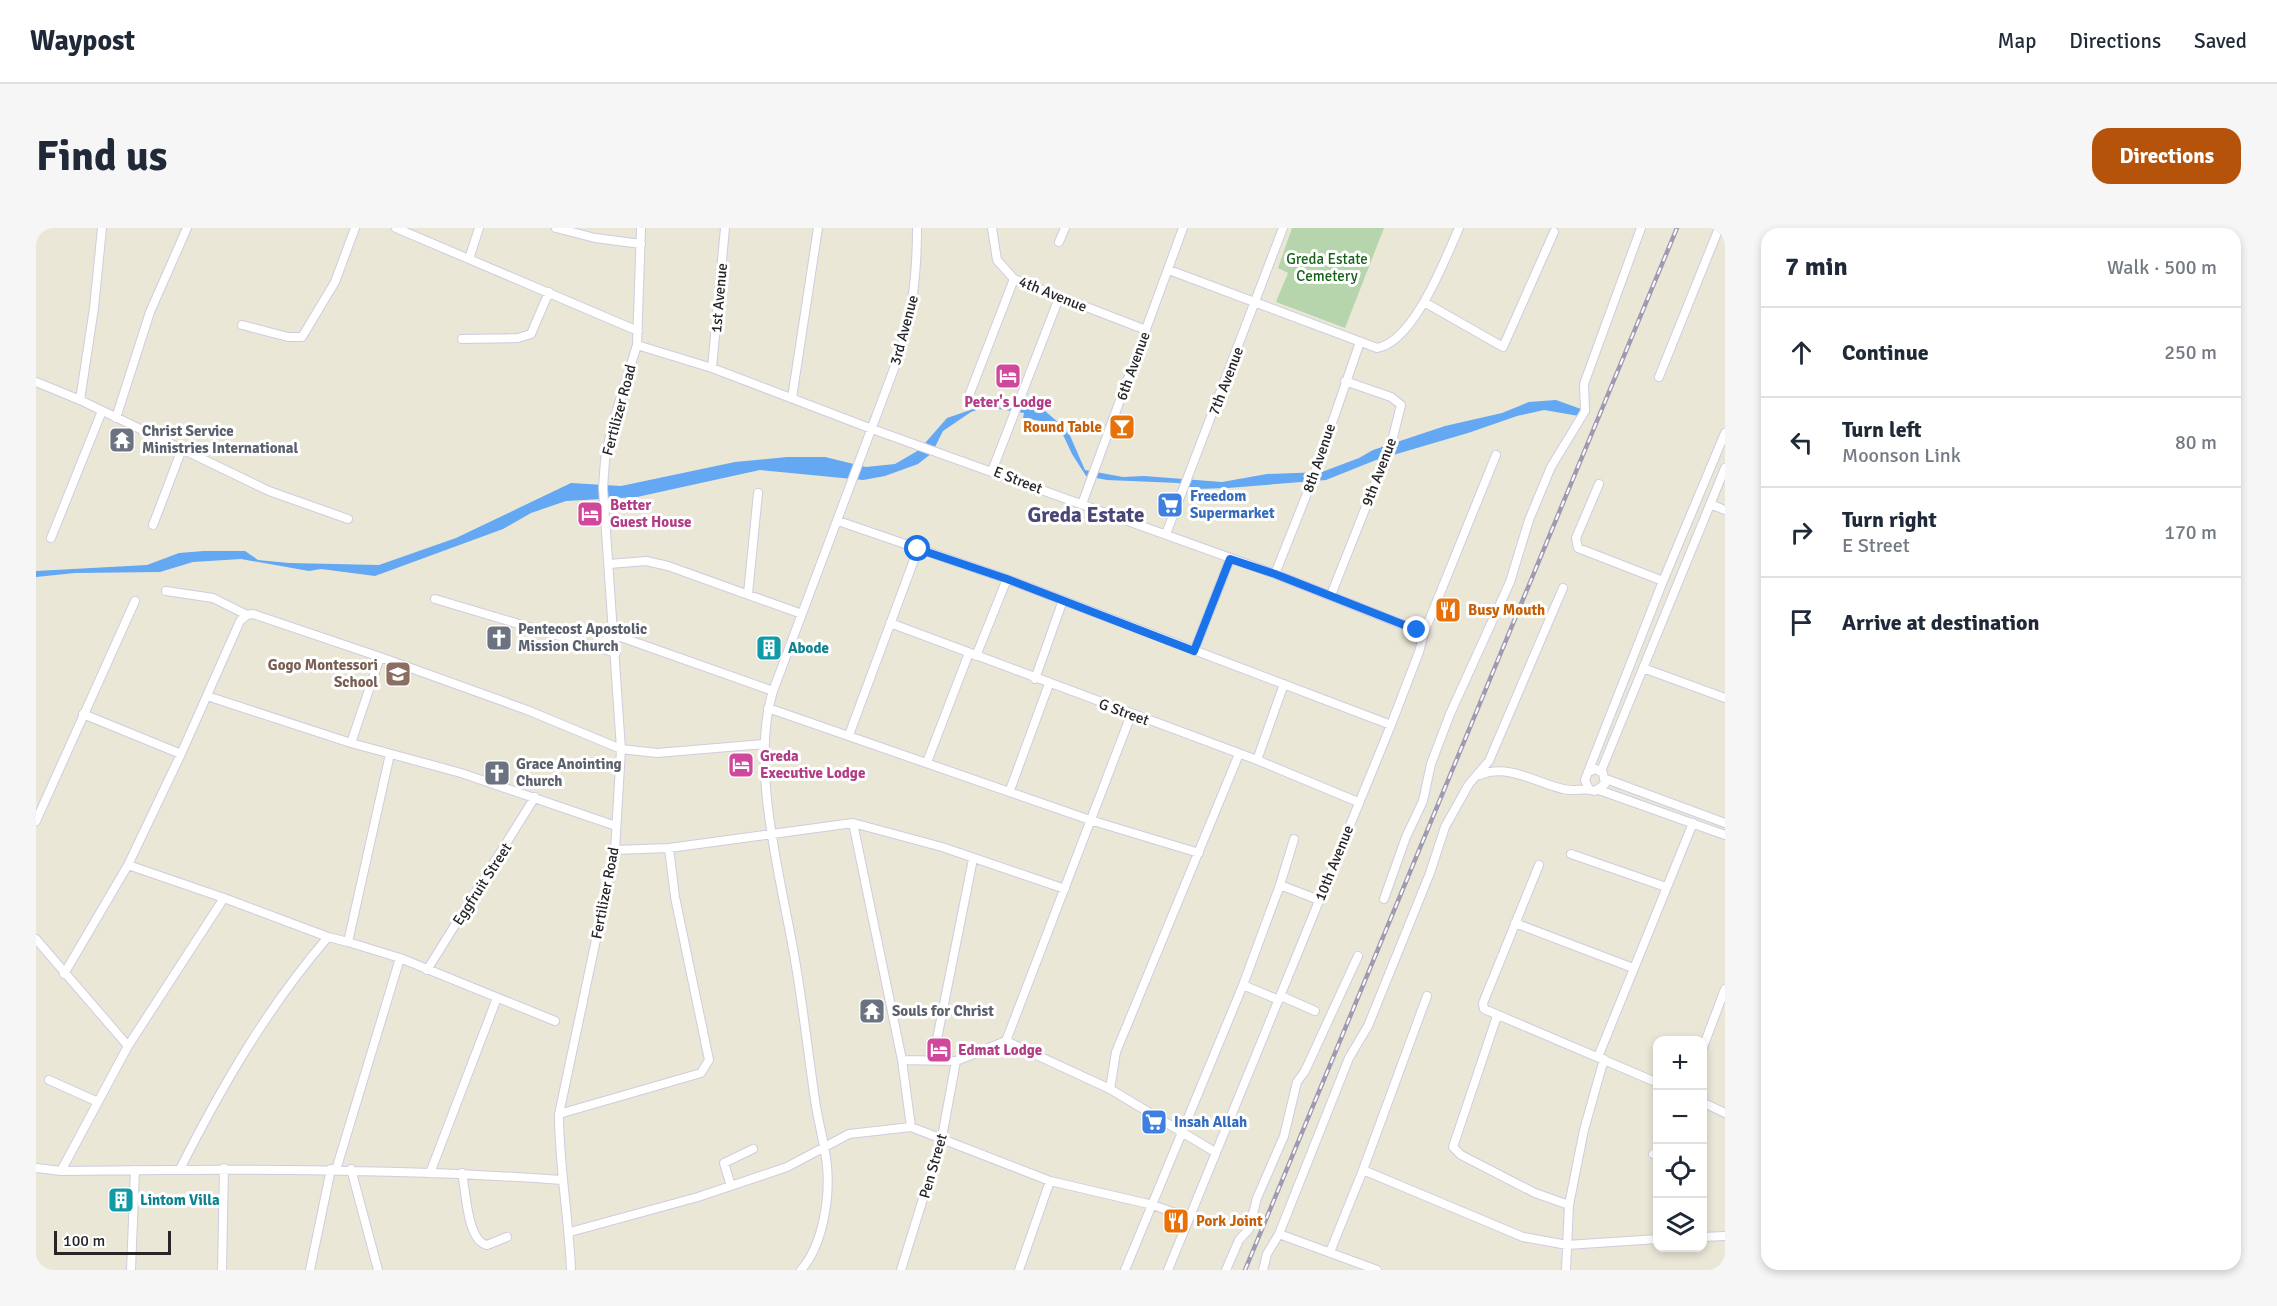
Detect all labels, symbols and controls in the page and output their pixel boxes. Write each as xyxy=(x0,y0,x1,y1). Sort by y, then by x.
text: Waypost xyxy=(30,24,135,58)
text: Map xyxy=(1998,28,2036,54)
text: Directions xyxy=(2069,28,2161,54)
text: Saved xyxy=(2194,28,2247,54)
button: Directions xyxy=(2092,128,2241,184)
text: Find us xyxy=(36,131,167,182)
park label: Greda Estate Cemetery xyxy=(1286,250,1368,285)
text: 7 min xyxy=(1785,251,1848,283)
text: Walk · 500 m xyxy=(2107,255,2217,280)
street label: 1st Avenue xyxy=(707,262,731,334)
street label: 4th Avenue xyxy=(1016,272,1090,316)
street label: 3rd Avenue xyxy=(886,293,922,367)
street label: 6th Avenue xyxy=(1112,329,1154,403)
icon: ahead xyxy=(1785,336,1818,369)
text: Continue xyxy=(1842,339,1929,366)
text: 250 m xyxy=(2164,340,2217,365)
street label: 7th Avenue xyxy=(1205,344,1247,418)
hotel icon: Peter's Lodge xyxy=(993,361,1023,391)
street label: Fertilizer Road xyxy=(598,362,640,457)
place label: Peter's Lodge xyxy=(964,393,1052,411)
bar icon: Round Table xyxy=(1107,412,1137,442)
text: Turn left xyxy=(1842,416,1922,443)
place label: Round Table xyxy=(1023,418,1102,436)
street label: 8th Avenue xyxy=(1299,421,1339,495)
place label: Christ Service Ministries International xyxy=(142,422,298,457)
temple icon: Christ Service Ministries International xyxy=(107,425,137,455)
icon: left xyxy=(1785,426,1818,459)
text: 80 m xyxy=(2175,430,2217,455)
street label: 9th Avenue xyxy=(1358,435,1400,509)
text: Moonson Link xyxy=(1842,443,1961,468)
street label: E Street xyxy=(991,462,1045,498)
place label: Freedom Supermarket xyxy=(1190,487,1275,522)
supermarket icon: Freedom Supermarket xyxy=(1155,490,1185,520)
place label: Better Guest House xyxy=(610,496,691,531)
hotel icon: Better Guest House xyxy=(575,499,605,529)
district label: Greda Estate xyxy=(1028,502,1144,528)
text: Turn right xyxy=(1842,506,1937,533)
icon: right xyxy=(1785,516,1818,549)
text: 170 m xyxy=(2164,520,2217,545)
text: E Street xyxy=(1842,533,1910,558)
route start xyxy=(904,535,930,561)
restaurant icon: Busy Mouth xyxy=(1433,595,1463,625)
place label: Busy Mouth xyxy=(1468,601,1545,619)
icon: arrive xyxy=(1785,606,1818,639)
text: Arrive at destination xyxy=(1842,609,2039,636)
route end xyxy=(1403,616,1429,642)
place label: Pentecost Apostolic Mission Church xyxy=(518,620,647,655)
church icon: Pentecost Apostolic Mission Church xyxy=(484,623,514,653)
building icon: Abode xyxy=(754,633,784,663)
place label: Abode xyxy=(788,639,829,657)
place label: Gogo Montessori School xyxy=(268,656,378,691)
school or university icon: Gogo Montessori School xyxy=(383,659,413,689)
street label: G Street xyxy=(1096,695,1152,729)
place label: Greda Executive Lodge xyxy=(760,747,865,782)
hotel icon: Greda Executive Lodge xyxy=(726,750,756,780)
place label: Grace Anointing Church xyxy=(516,755,622,790)
church icon: Grace Anointing Church xyxy=(482,758,512,788)
street label: 10th Avenue xyxy=(1311,823,1357,903)
street label: Eggfruit Street xyxy=(449,839,515,929)
street label: Fertilizer Road xyxy=(587,845,623,941)
temple icon: Souls for Christ xyxy=(857,996,887,1026)
place label: Souls for Christ xyxy=(892,1002,994,1020)
hotel icon: Edmat Lodge xyxy=(924,1035,954,1065)
map controls xyxy=(1653,1036,1707,1252)
button: + xyxy=(1653,1036,1707,1090)
place label: Edmat Lodge xyxy=(958,1041,1042,1059)
button: − xyxy=(1653,1090,1707,1144)
supermarket icon: Insah Allah xyxy=(1139,1107,1169,1137)
place label: Insah Allah xyxy=(1174,1113,1247,1131)
street label: Pen Street xyxy=(915,1132,951,1200)
button: locate xyxy=(1653,1144,1707,1198)
building icon: Lintom Villa xyxy=(106,1185,136,1215)
place label: Lintom Villa xyxy=(140,1191,220,1209)
button: layers xyxy=(1653,1198,1707,1252)
restaurant icon: Pork Joint xyxy=(1161,1206,1191,1236)
place label: Pork Joint xyxy=(1196,1212,1263,1230)
scale bar xyxy=(54,1228,171,1256)
text: 100 m xyxy=(63,1231,105,1251)

